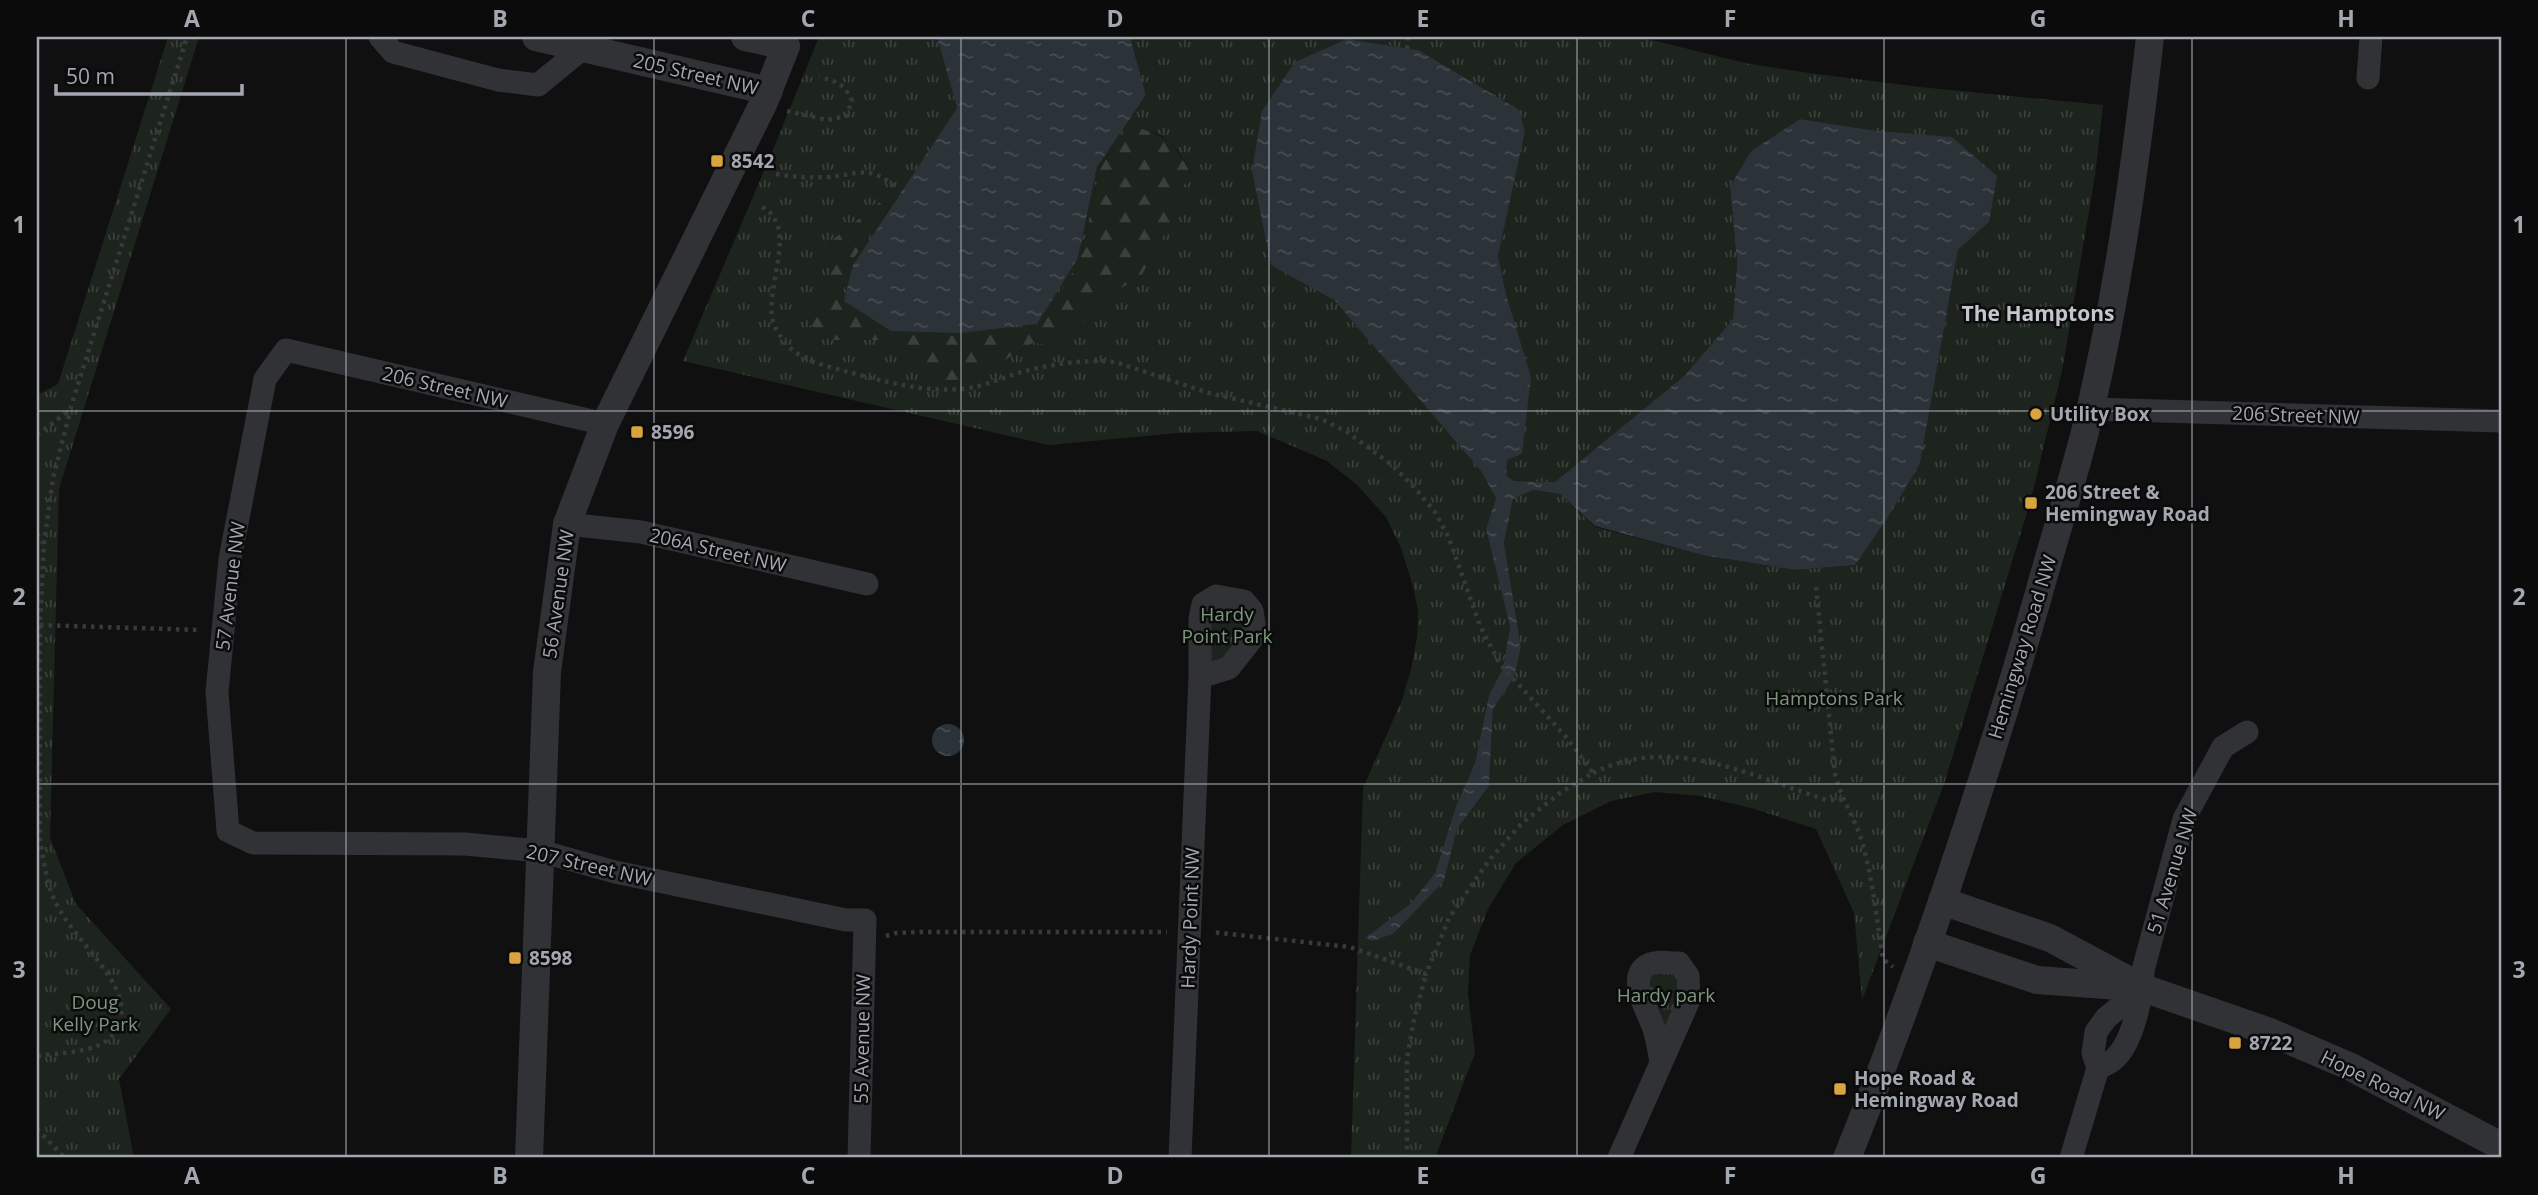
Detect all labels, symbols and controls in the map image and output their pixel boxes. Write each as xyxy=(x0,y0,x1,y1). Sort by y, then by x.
text: A xyxy=(184,2,200,34)
text: B xyxy=(492,2,508,34)
text: C xyxy=(801,2,815,34)
text: D xyxy=(1106,2,1124,34)
text: E xyxy=(1417,2,1429,34)
text: F xyxy=(1724,2,1736,34)
text: G xyxy=(2030,2,2046,34)
text: H xyxy=(2337,2,2355,34)
street label: 205 Street NW xyxy=(631,47,761,101)
scale bar xyxy=(56,52,242,96)
text: 50 m xyxy=(66,62,115,90)
place label: 8542 xyxy=(731,148,775,174)
marker: 8542 xyxy=(709,153,725,169)
text: 1 xyxy=(12,208,26,240)
text: 1 xyxy=(2512,208,2526,240)
district label: The Hamptons xyxy=(1962,299,2114,327)
street label: 206 Street NW xyxy=(380,360,510,414)
street label: 206 Street NW xyxy=(2232,400,2361,430)
place label: Utility Box xyxy=(2050,401,2150,427)
marker: Utility Box xyxy=(2028,406,2044,422)
place label: 8596 xyxy=(651,419,695,445)
marker: 8596 xyxy=(629,424,645,440)
place label: 206 Street & Hemingway Road xyxy=(2045,479,2210,527)
marker: 206 Street & Hemingway Road xyxy=(2023,495,2039,511)
street label: 57 Avenue NW xyxy=(209,520,251,652)
street label: 206A Street NW xyxy=(647,522,789,578)
street label: 56 Avenue NW xyxy=(536,528,580,660)
street label: Hemingway Road NW xyxy=(1982,551,2062,742)
text: 2 xyxy=(12,580,26,612)
text: 2 xyxy=(2512,580,2526,612)
park label: Hardy Point Park xyxy=(1182,601,1272,649)
park label: Hamptons Park xyxy=(1765,685,1903,711)
street label: 51 Avenue NW xyxy=(2141,805,2204,937)
street label: 207 Street NW xyxy=(524,838,654,892)
street label: Hardy Point NW xyxy=(1175,846,1205,989)
place label: 8598 xyxy=(529,945,573,971)
marker: 8598 xyxy=(507,950,523,966)
text: 3 xyxy=(12,953,26,985)
text: 3 xyxy=(2512,953,2526,985)
street label: 55 Avenue NW xyxy=(848,974,876,1104)
park label: Hardy park xyxy=(1617,982,1715,1008)
park label: Doug Kelly Park xyxy=(52,989,138,1037)
place label: 8722 xyxy=(2249,1030,2293,1056)
marker: 8722 xyxy=(2227,1035,2243,1051)
street label: Hope Road NW xyxy=(2317,1044,2450,1126)
place label: Hope Road & Hemingway Road xyxy=(1854,1065,2019,1113)
marker: Hope Road & Hemingway Road xyxy=(1832,1081,1848,1097)
text: A xyxy=(184,1159,200,1191)
text: B xyxy=(492,1159,508,1191)
text: C xyxy=(801,1159,815,1191)
text: D xyxy=(1106,1159,1124,1191)
text: E xyxy=(1417,1159,1429,1191)
text: F xyxy=(1724,1159,1736,1191)
text: G xyxy=(2030,1159,2046,1191)
text: H xyxy=(2337,1159,2355,1191)

